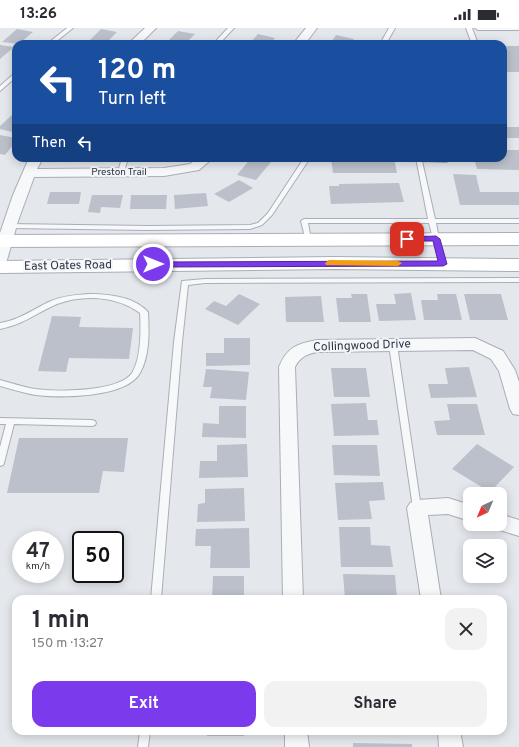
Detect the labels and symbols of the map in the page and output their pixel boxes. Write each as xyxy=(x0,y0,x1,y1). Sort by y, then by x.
street label: Preston Trail xyxy=(91,166,147,179)
pin xyxy=(390,222,424,256)
position arrow xyxy=(132,243,174,285)
street label: East Oates Road xyxy=(24,257,112,275)
street label: Collingwood Drive xyxy=(313,336,411,356)
north arrow xyxy=(463,487,507,531)
speed limit sign: 50 xyxy=(72,531,124,583)

